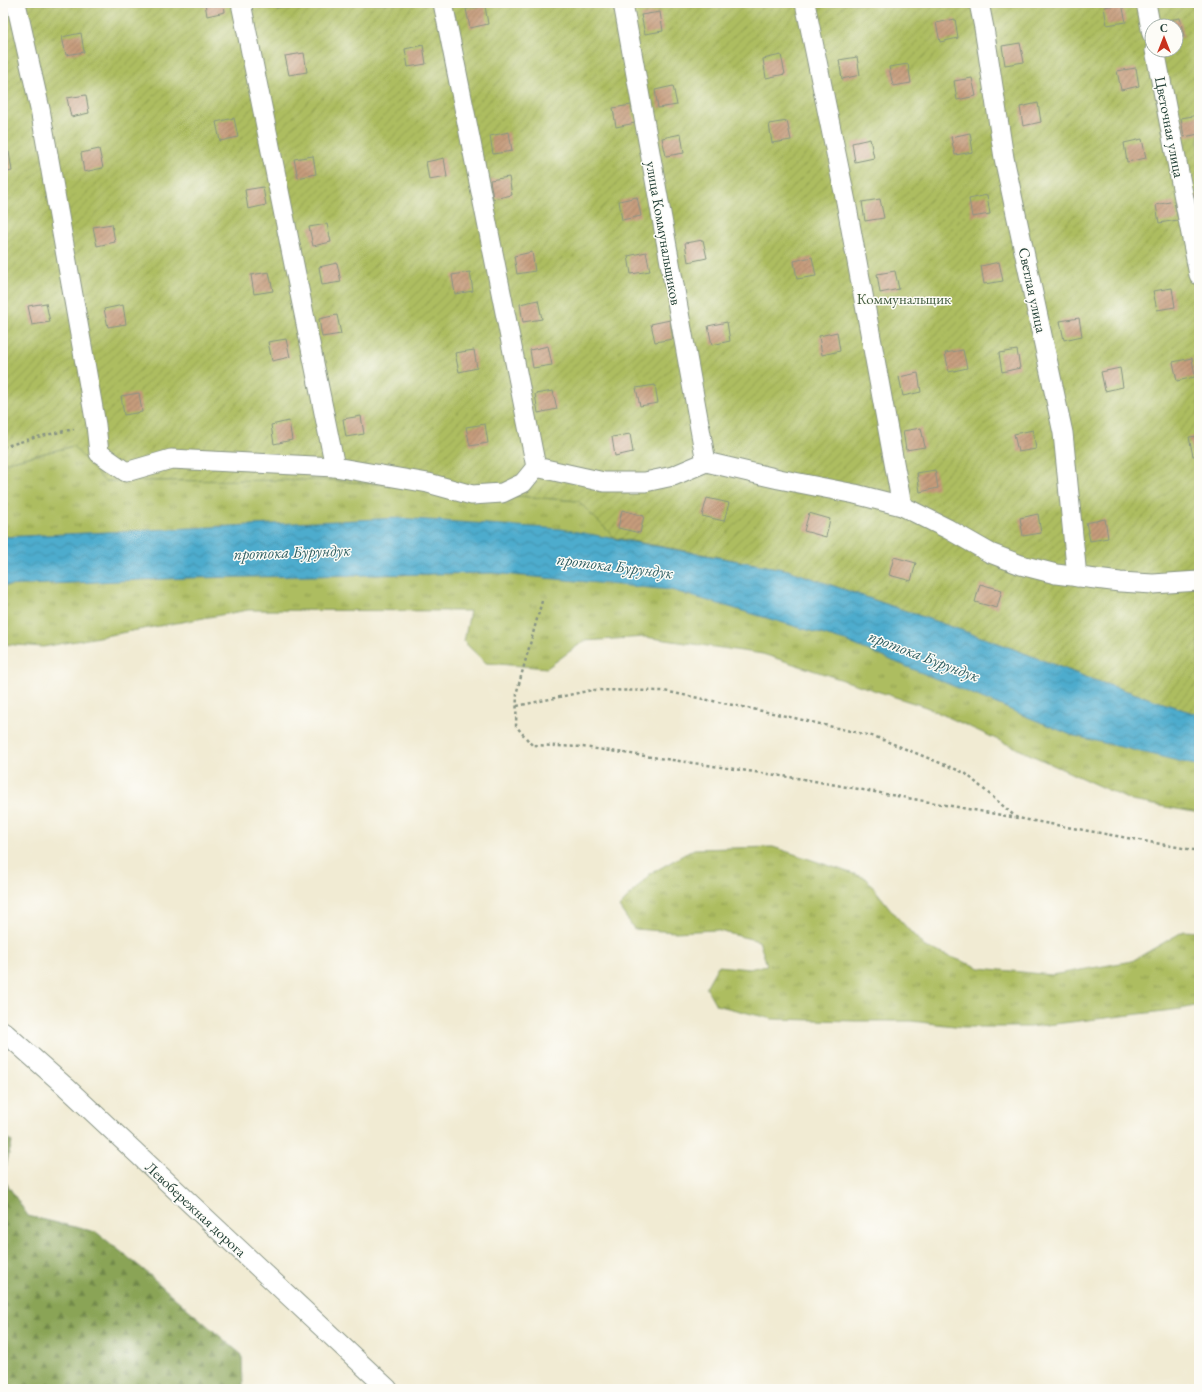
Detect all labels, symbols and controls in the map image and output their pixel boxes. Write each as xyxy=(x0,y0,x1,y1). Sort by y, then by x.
north arrow xyxy=(1144,18,1184,58)
text: С xyxy=(1160,21,1168,35)
street label: Цветочная улица xyxy=(1151,75,1189,179)
street label: улица Коммунальщиков xyxy=(642,159,686,307)
street label: Светлая улица xyxy=(1015,246,1051,334)
park label: Коммунальщик xyxy=(857,289,951,308)
water label: протока Бурундук xyxy=(233,539,351,565)
water label: протока Бурундук xyxy=(556,548,675,584)
water label: протока Бурундук xyxy=(866,625,983,687)
street label: Левобережная дорога xyxy=(141,1157,251,1261)

